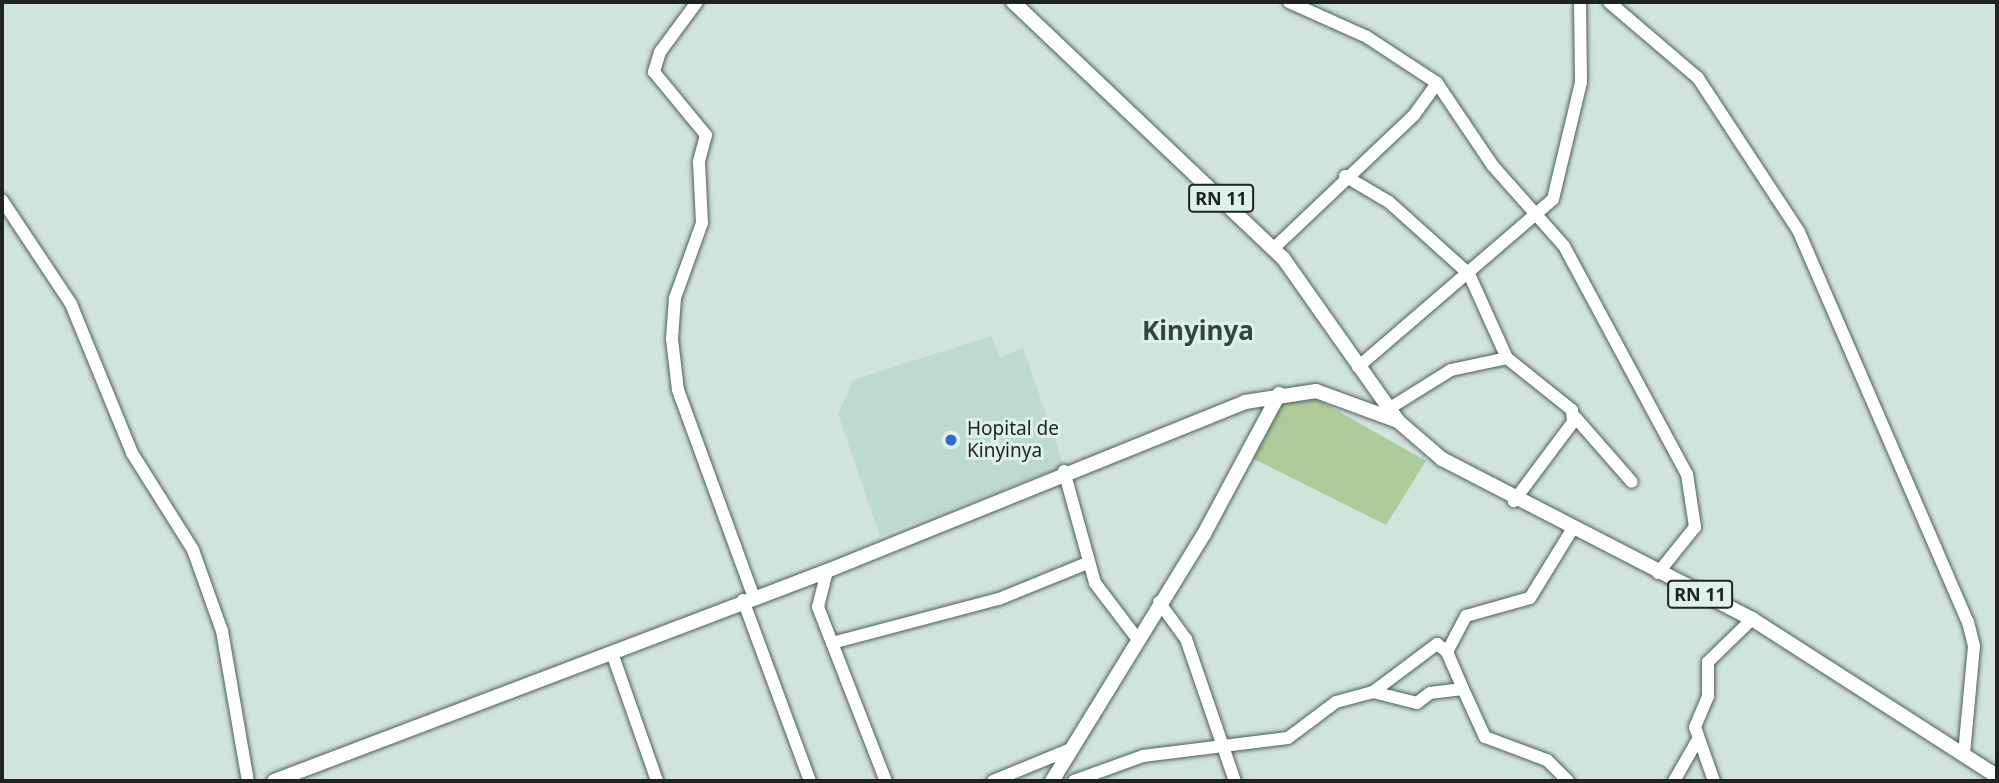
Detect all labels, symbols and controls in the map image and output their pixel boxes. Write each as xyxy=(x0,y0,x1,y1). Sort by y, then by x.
road number: RN 11 xyxy=(1188,183,1254,212)
district label: Kinyinya xyxy=(1142,315,1254,347)
place label: Hopital de Kinyinya xyxy=(967,418,1059,462)
marker: Hopital de Kinyinya xyxy=(941,430,961,450)
road number: RN 11 xyxy=(1667,580,1733,608)

